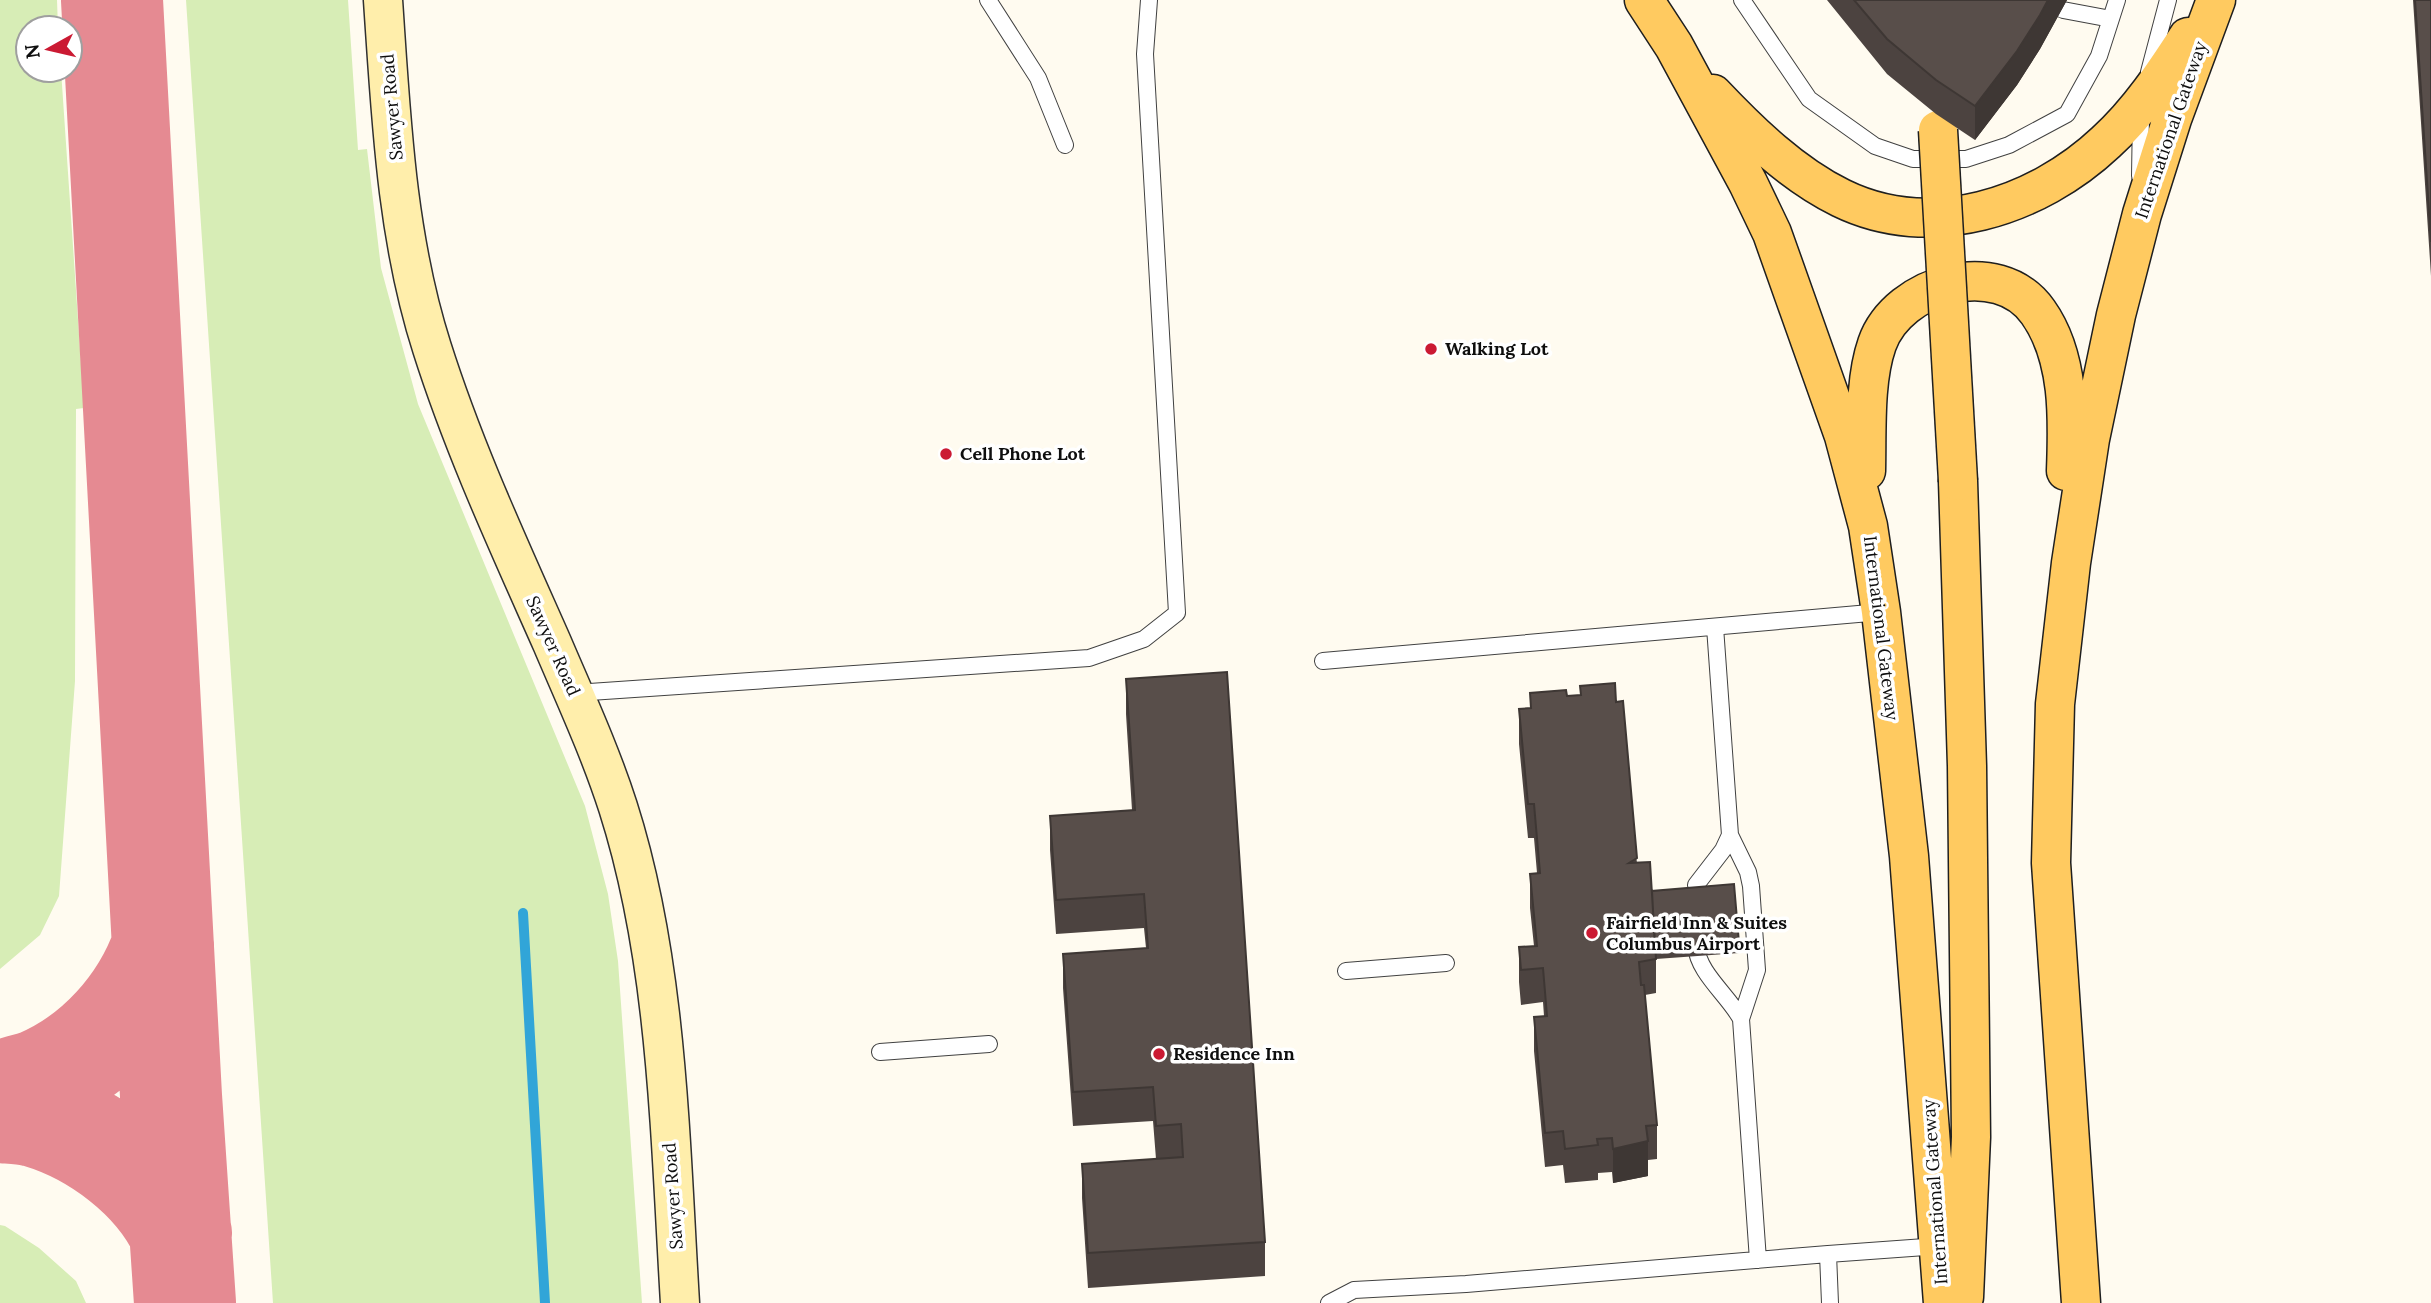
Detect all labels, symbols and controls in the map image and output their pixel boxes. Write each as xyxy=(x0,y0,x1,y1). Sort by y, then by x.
north arrow xyxy=(14,14,84,84)
street label: International Gateway xyxy=(2129,38,2212,222)
text: N xyxy=(19,42,45,60)
street label: Sawyer Road xyxy=(375,53,408,161)
place label: Walking Lot xyxy=(1445,337,1549,360)
marker: Walking Lot xyxy=(1423,341,1439,357)
place label: Cell Phone Lot xyxy=(960,442,1086,465)
marker: Cell Phone Lot xyxy=(938,446,954,462)
street label: International Gateway xyxy=(1859,534,1904,722)
street label: Sawyer Road xyxy=(521,592,586,700)
place label: Fairfield Inn & Suites Columbus Airport xyxy=(1606,911,1787,955)
marker: Fairfield Inn & Suites Columbus Airport xyxy=(1584,925,1600,941)
place label: Residence Inn xyxy=(1173,1042,1295,1065)
marker: Residence Inn xyxy=(1151,1046,1167,1062)
street label: International Gateway xyxy=(1917,1098,1952,1286)
street label: Sawyer Road xyxy=(657,1142,688,1250)

